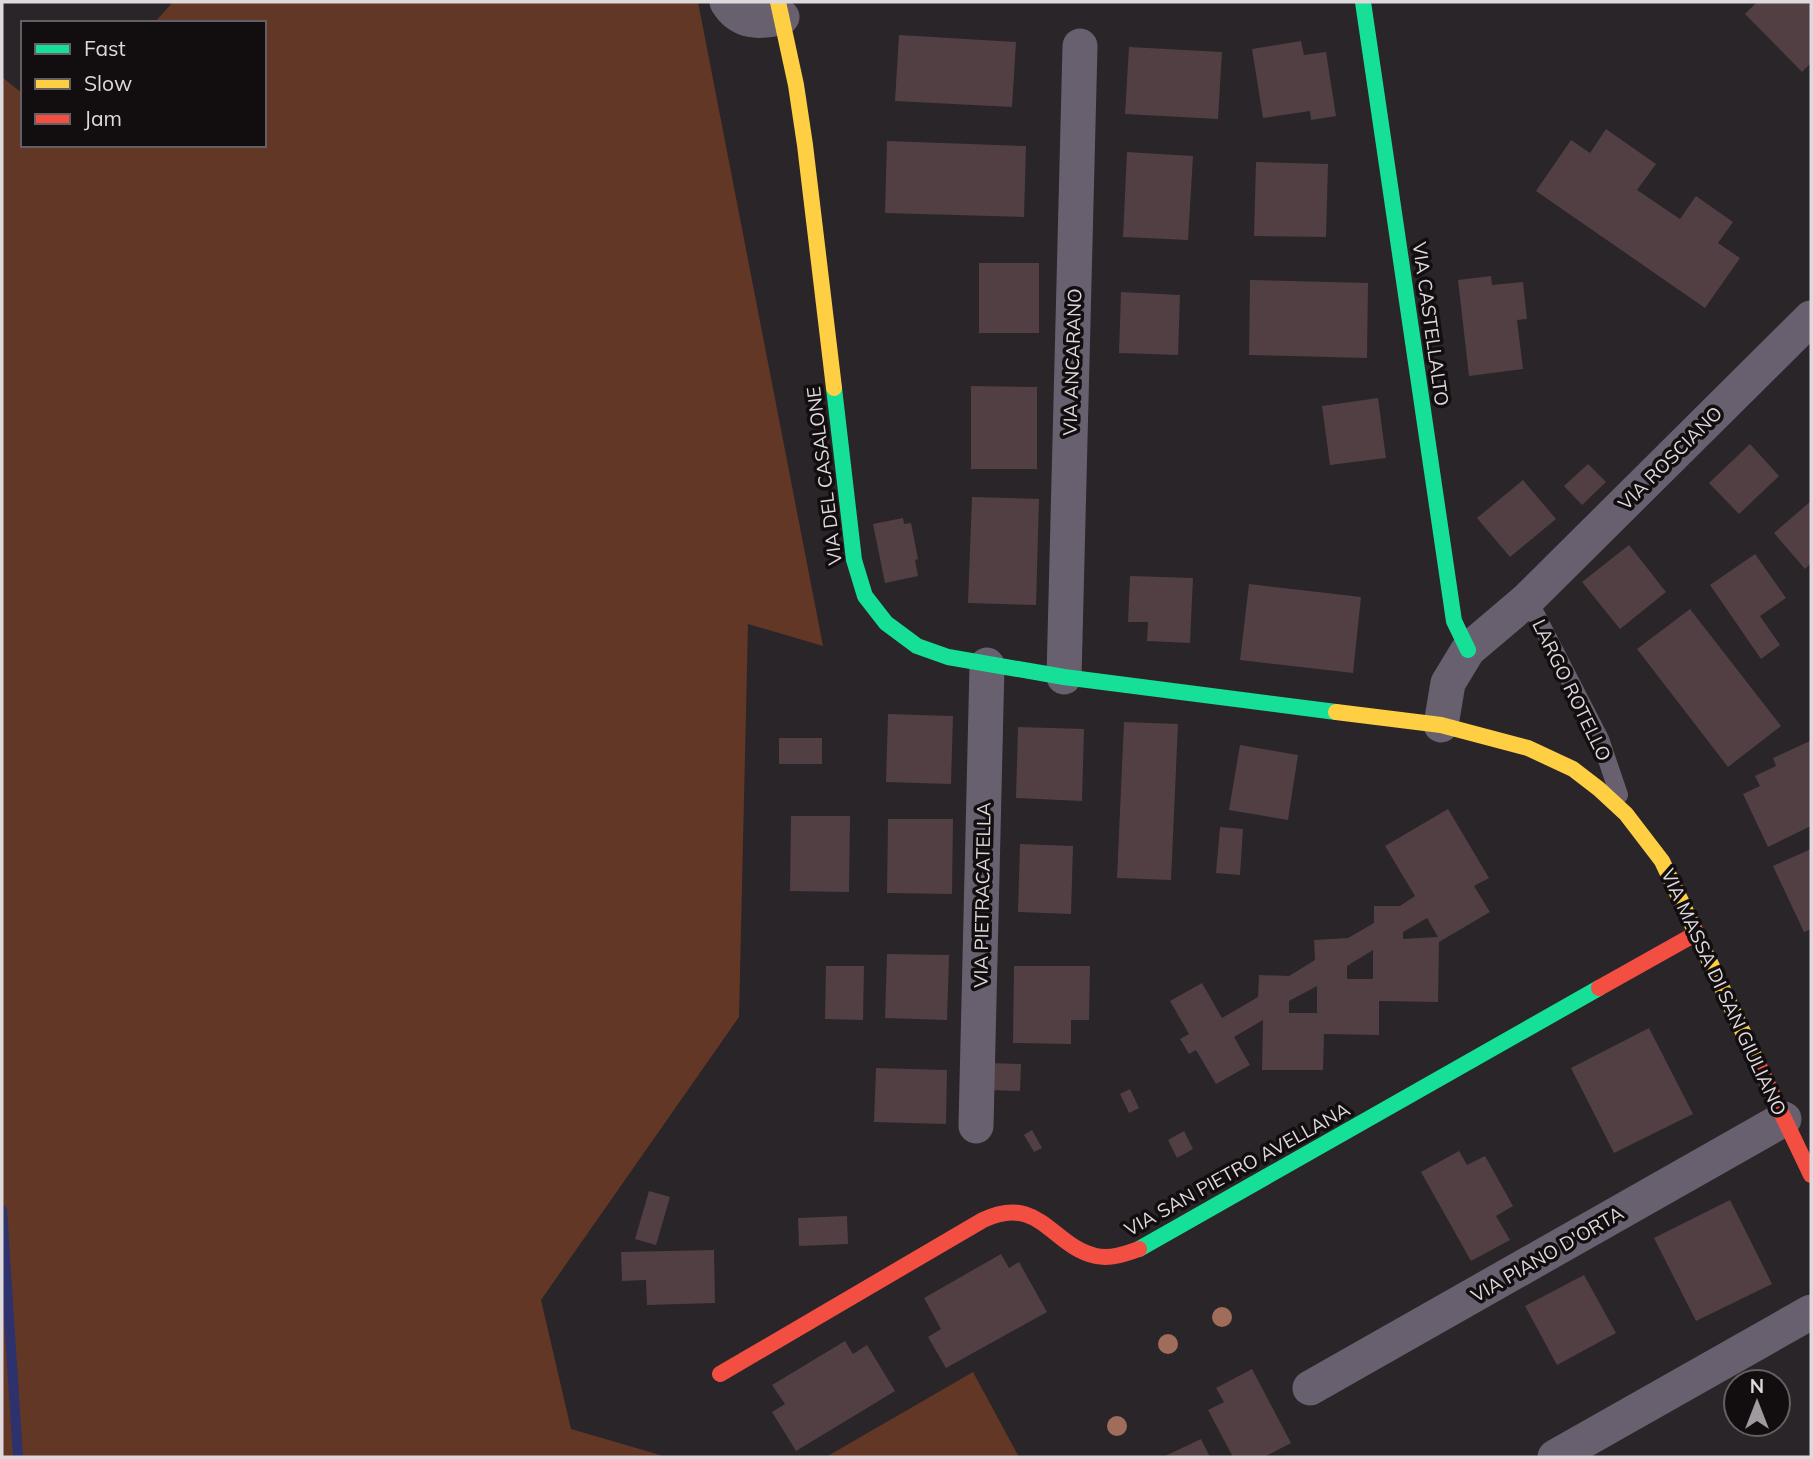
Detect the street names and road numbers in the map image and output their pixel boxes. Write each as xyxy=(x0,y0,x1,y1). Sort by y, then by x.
street label: VIA CASTELLALTO xyxy=(1408,240,1454,408)
street label: VIA ANCARANO xyxy=(1057,288,1087,436)
street label: VIA DEL CASALONE xyxy=(801,385,847,567)
street label: VIA ROSCIANO xyxy=(1613,401,1727,515)
street label: LARGO ROTELLO xyxy=(1527,615,1617,765)
street label: VIA PIETRACATELLA xyxy=(968,802,996,988)
street label: VIA MASSA DI SAN GIULIANO xyxy=(1656,865,1792,1119)
street label: VIA SAN PIETRO AVELLANA xyxy=(1120,1097,1354,1241)
street label: VIA PIANO D'ORTA xyxy=(1467,1201,1628,1307)

